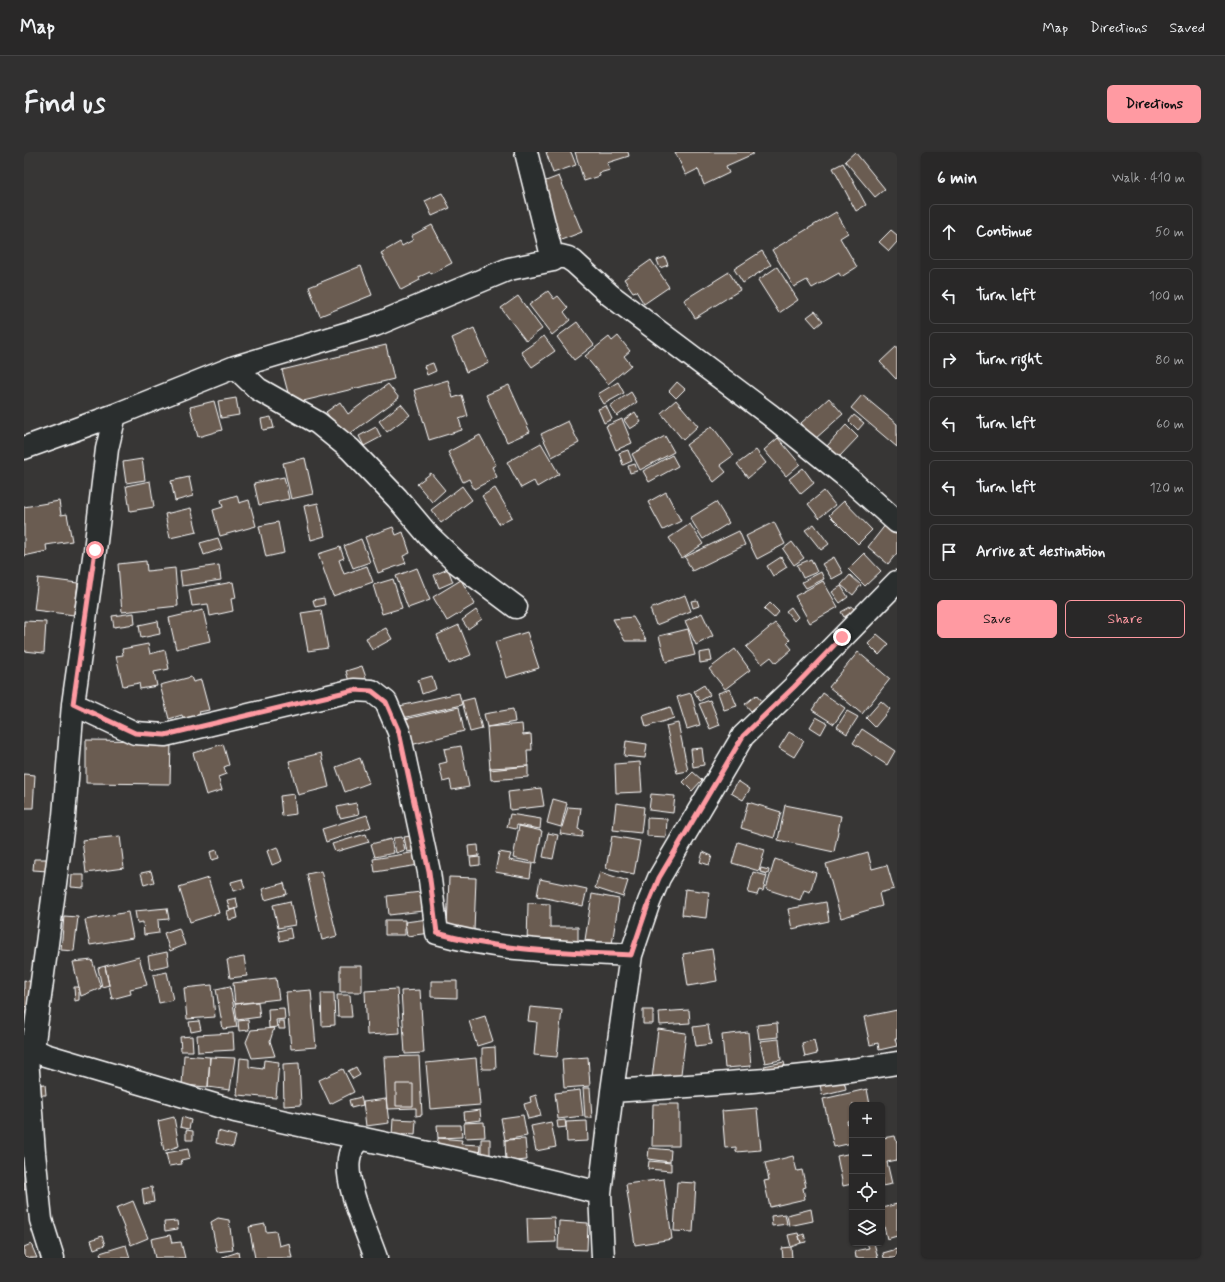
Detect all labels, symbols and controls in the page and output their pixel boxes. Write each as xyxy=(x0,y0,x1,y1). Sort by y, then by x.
text: Map xyxy=(20,15,55,40)
text: Map xyxy=(1042,19,1068,37)
text: Directions xyxy=(1090,19,1148,37)
text: Saved xyxy=(1170,19,1205,37)
button: Directions xyxy=(1107,85,1201,123)
text: Find us xyxy=(24,86,105,123)
text: 6 min xyxy=(937,167,977,189)
text: Walk · 410 m xyxy=(1112,170,1185,187)
icon: ahead xyxy=(938,221,960,243)
text: Continue xyxy=(976,222,1032,242)
text: 50 m xyxy=(1155,224,1184,241)
icon: left xyxy=(938,285,960,307)
text: Turn left xyxy=(976,286,1036,306)
text: 100 m xyxy=(1149,288,1184,305)
icon: right xyxy=(938,349,960,371)
text: Turn right xyxy=(976,350,1043,370)
text: 80 m xyxy=(1155,352,1184,369)
icon: left xyxy=(938,413,960,435)
text: Turn left xyxy=(976,414,1036,434)
text: 60 m xyxy=(1156,416,1184,433)
icon: left xyxy=(938,477,960,499)
text: Turn left xyxy=(976,478,1036,498)
text: 120 m xyxy=(1150,480,1184,497)
route start xyxy=(86,541,104,559)
icon: arrive xyxy=(938,541,960,563)
text: Arrive at destination xyxy=(976,542,1105,562)
button: Save xyxy=(937,600,1057,638)
button: Share xyxy=(1065,600,1185,638)
route end xyxy=(833,628,851,646)
map controls xyxy=(849,1102,885,1246)
button: + xyxy=(849,1102,885,1138)
button: − xyxy=(849,1138,885,1174)
button: locate xyxy=(849,1174,885,1210)
button: layers xyxy=(849,1210,885,1246)

